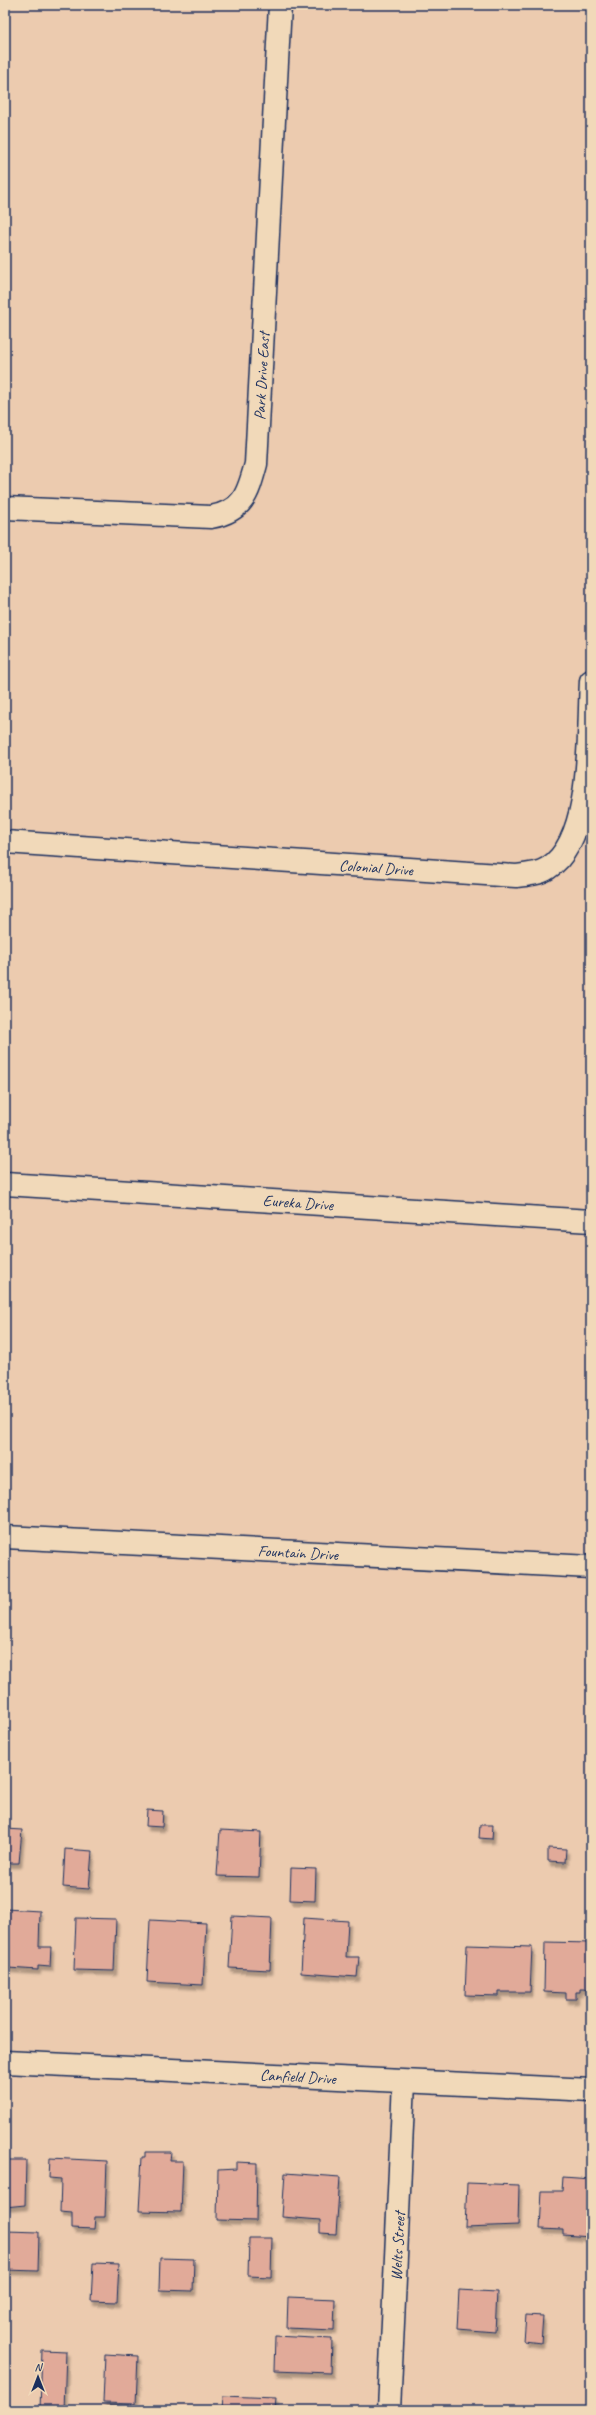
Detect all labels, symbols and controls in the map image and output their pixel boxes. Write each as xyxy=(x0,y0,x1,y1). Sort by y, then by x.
street label: Park Drive East xyxy=(250,329,274,420)
street label: Colonial Drive xyxy=(338,855,415,881)
street label: Eureka Drive xyxy=(262,1191,335,1216)
street label: Fountain Drive xyxy=(257,1541,340,1565)
street label: Canfield Drive xyxy=(260,2065,338,2089)
street label: Welts Street xyxy=(386,2208,410,2281)
north arrow xyxy=(18,2357,58,2397)
text: N xyxy=(35,2360,44,2374)

